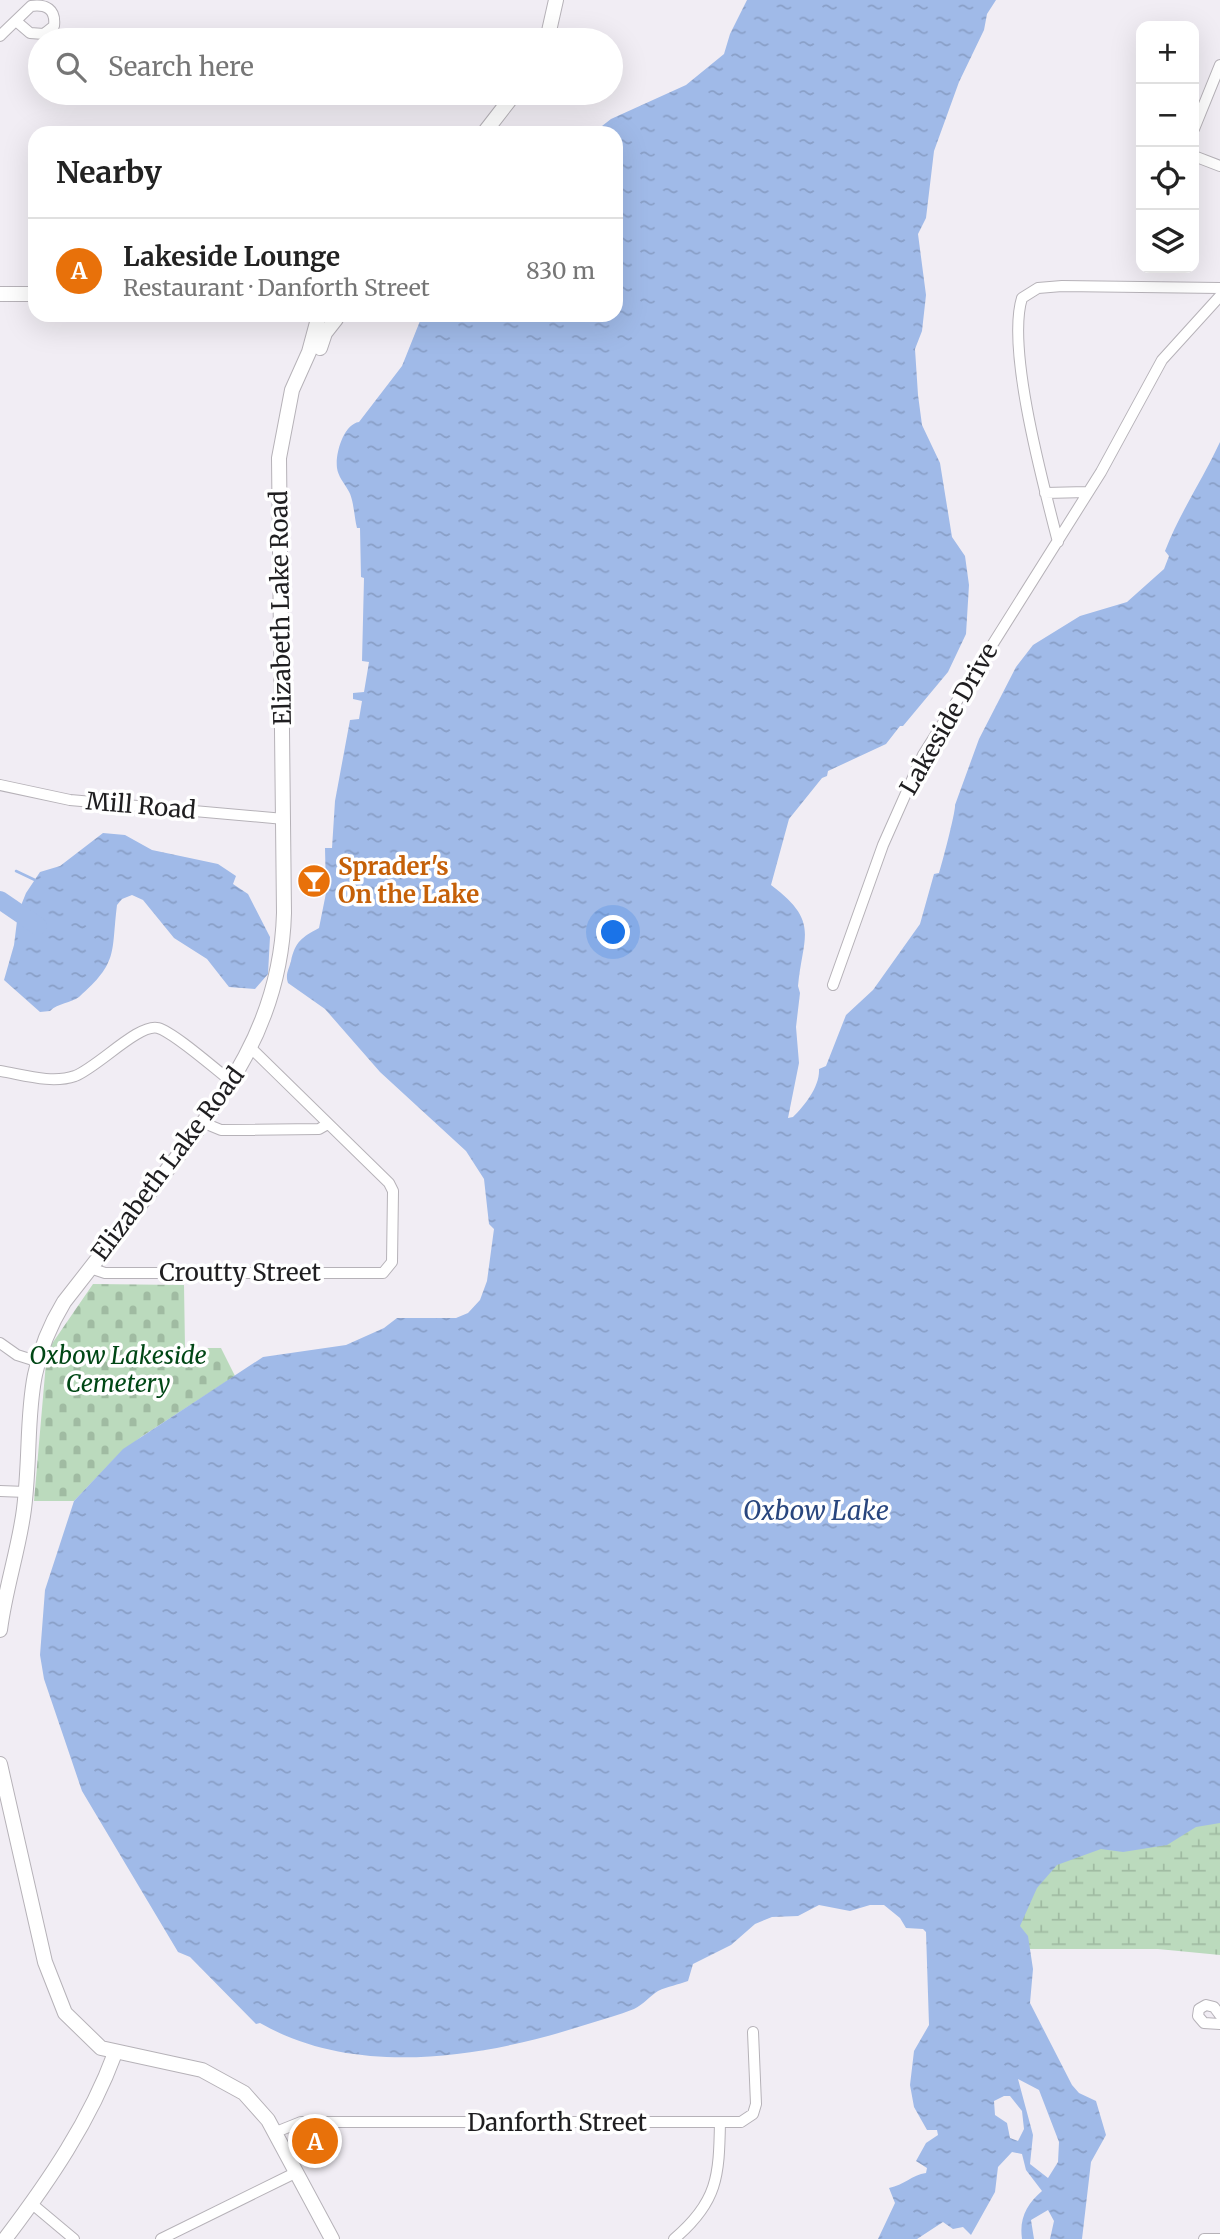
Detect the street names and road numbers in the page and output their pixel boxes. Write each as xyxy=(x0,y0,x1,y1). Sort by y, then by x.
street label: Elizabeth Lake Road xyxy=(263,490,298,726)
street label: Lakeside Drive xyxy=(893,637,1005,800)
street label: Mill Road xyxy=(85,785,197,826)
street label: Elizabeth Lake Road xyxy=(85,1061,251,1267)
street label: Croutty Street xyxy=(159,1257,321,1288)
street label: Danforth Street xyxy=(467,2107,647,2138)

